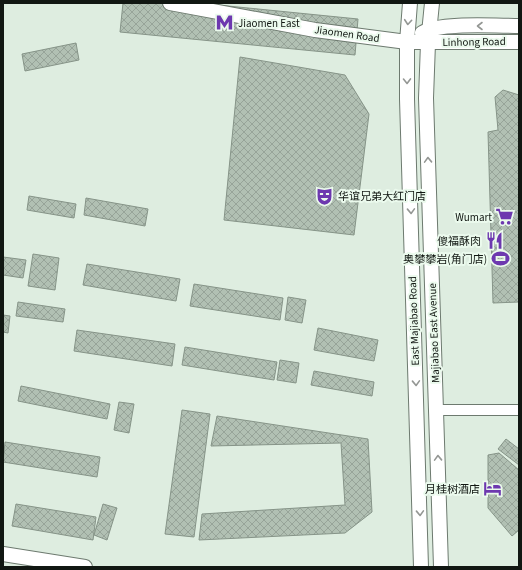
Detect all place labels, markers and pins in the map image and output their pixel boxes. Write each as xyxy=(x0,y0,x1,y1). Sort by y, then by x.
metro station icon: Jiaomen East xyxy=(215,13,235,33)
place label: Jiaomen East xyxy=(238,16,300,31)
theatre icon: 华谊兄弟大红门店 xyxy=(315,186,335,206)
place label: 华谊兄弟大红门店 xyxy=(338,189,426,204)
supermarket icon: Wumart xyxy=(495,207,515,227)
place label: Wumart xyxy=(455,210,492,225)
restaurant icon: 傻福酥肉 xyxy=(484,231,504,251)
place label: 傻福酥肉 xyxy=(437,234,481,249)
sports icon: 奥攀攀岩(角门店) xyxy=(490,249,510,269)
place label: 奥攀攀岩(角门店) xyxy=(403,252,487,267)
hotel icon: 月桂树酒店 xyxy=(483,479,503,499)
place label: 月桂树酒店 xyxy=(425,482,480,497)

